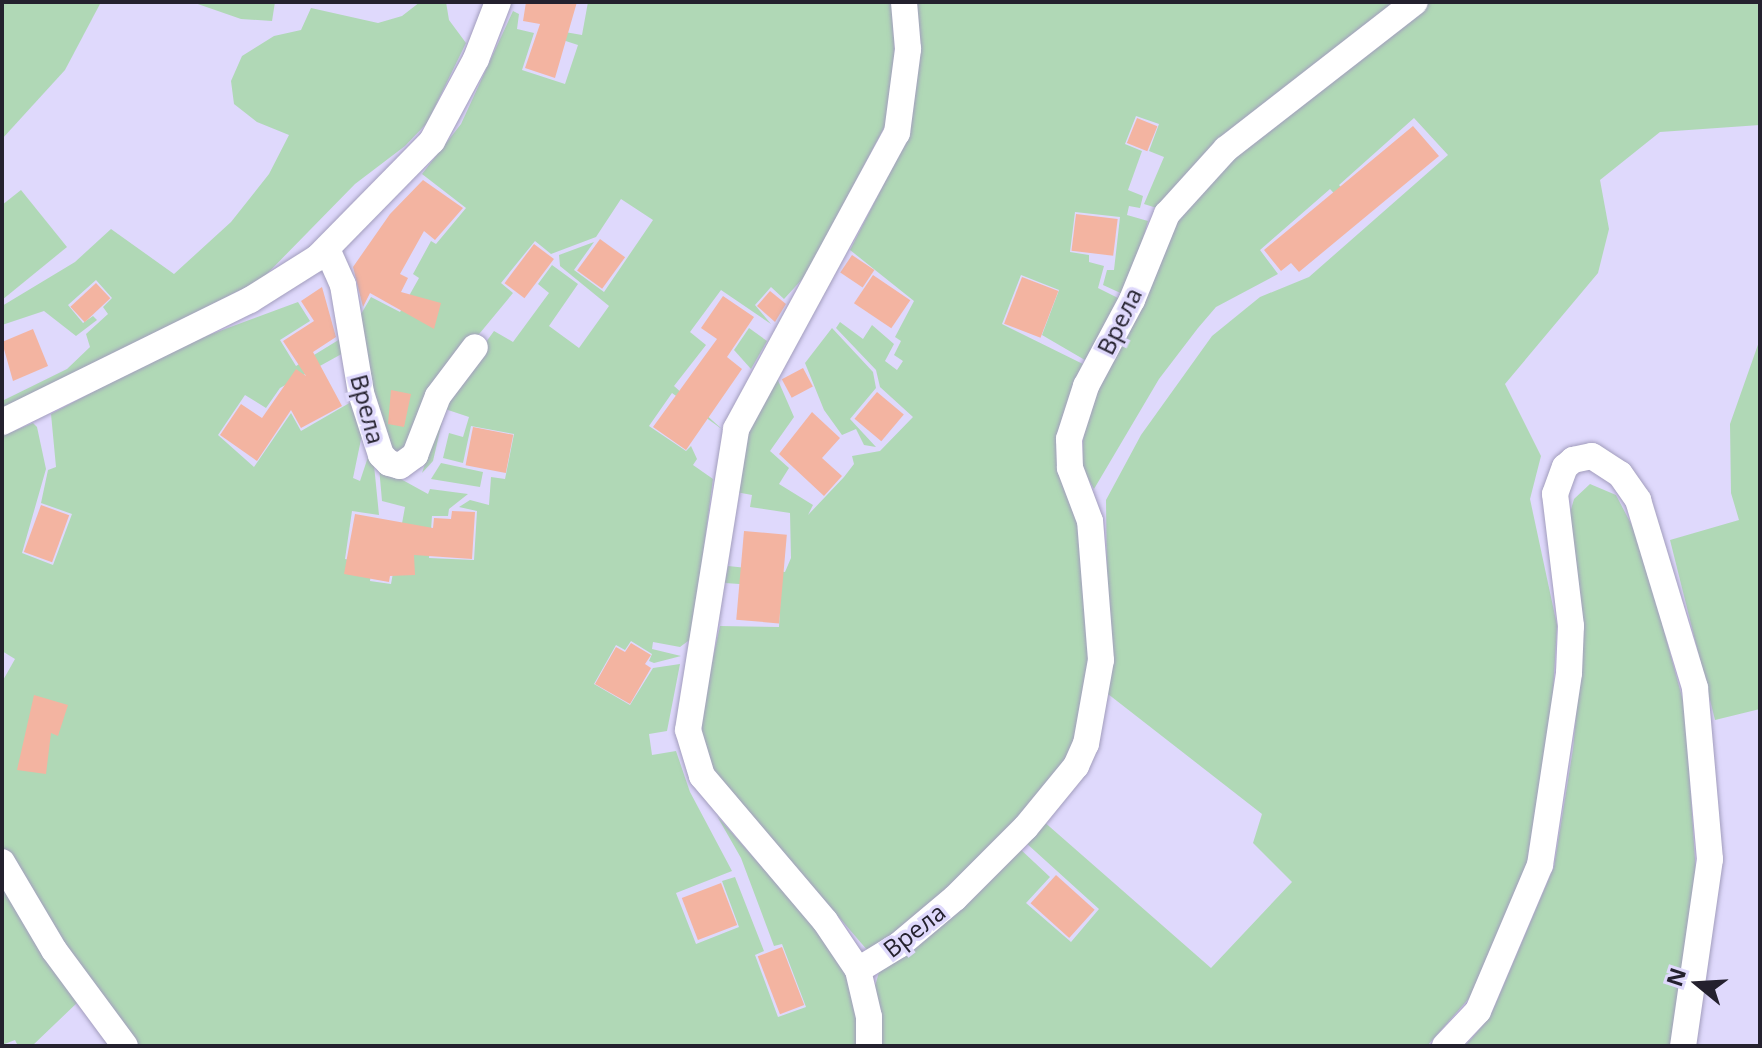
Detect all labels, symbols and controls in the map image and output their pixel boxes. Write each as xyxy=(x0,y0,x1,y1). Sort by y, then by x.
street label: Врела xyxy=(1091,283,1147,359)
street label: Врела xyxy=(345,371,391,447)
street label: Врела xyxy=(877,897,951,963)
north arrow xyxy=(1658,944,1738,1024)
text: N xyxy=(1658,963,1692,990)

